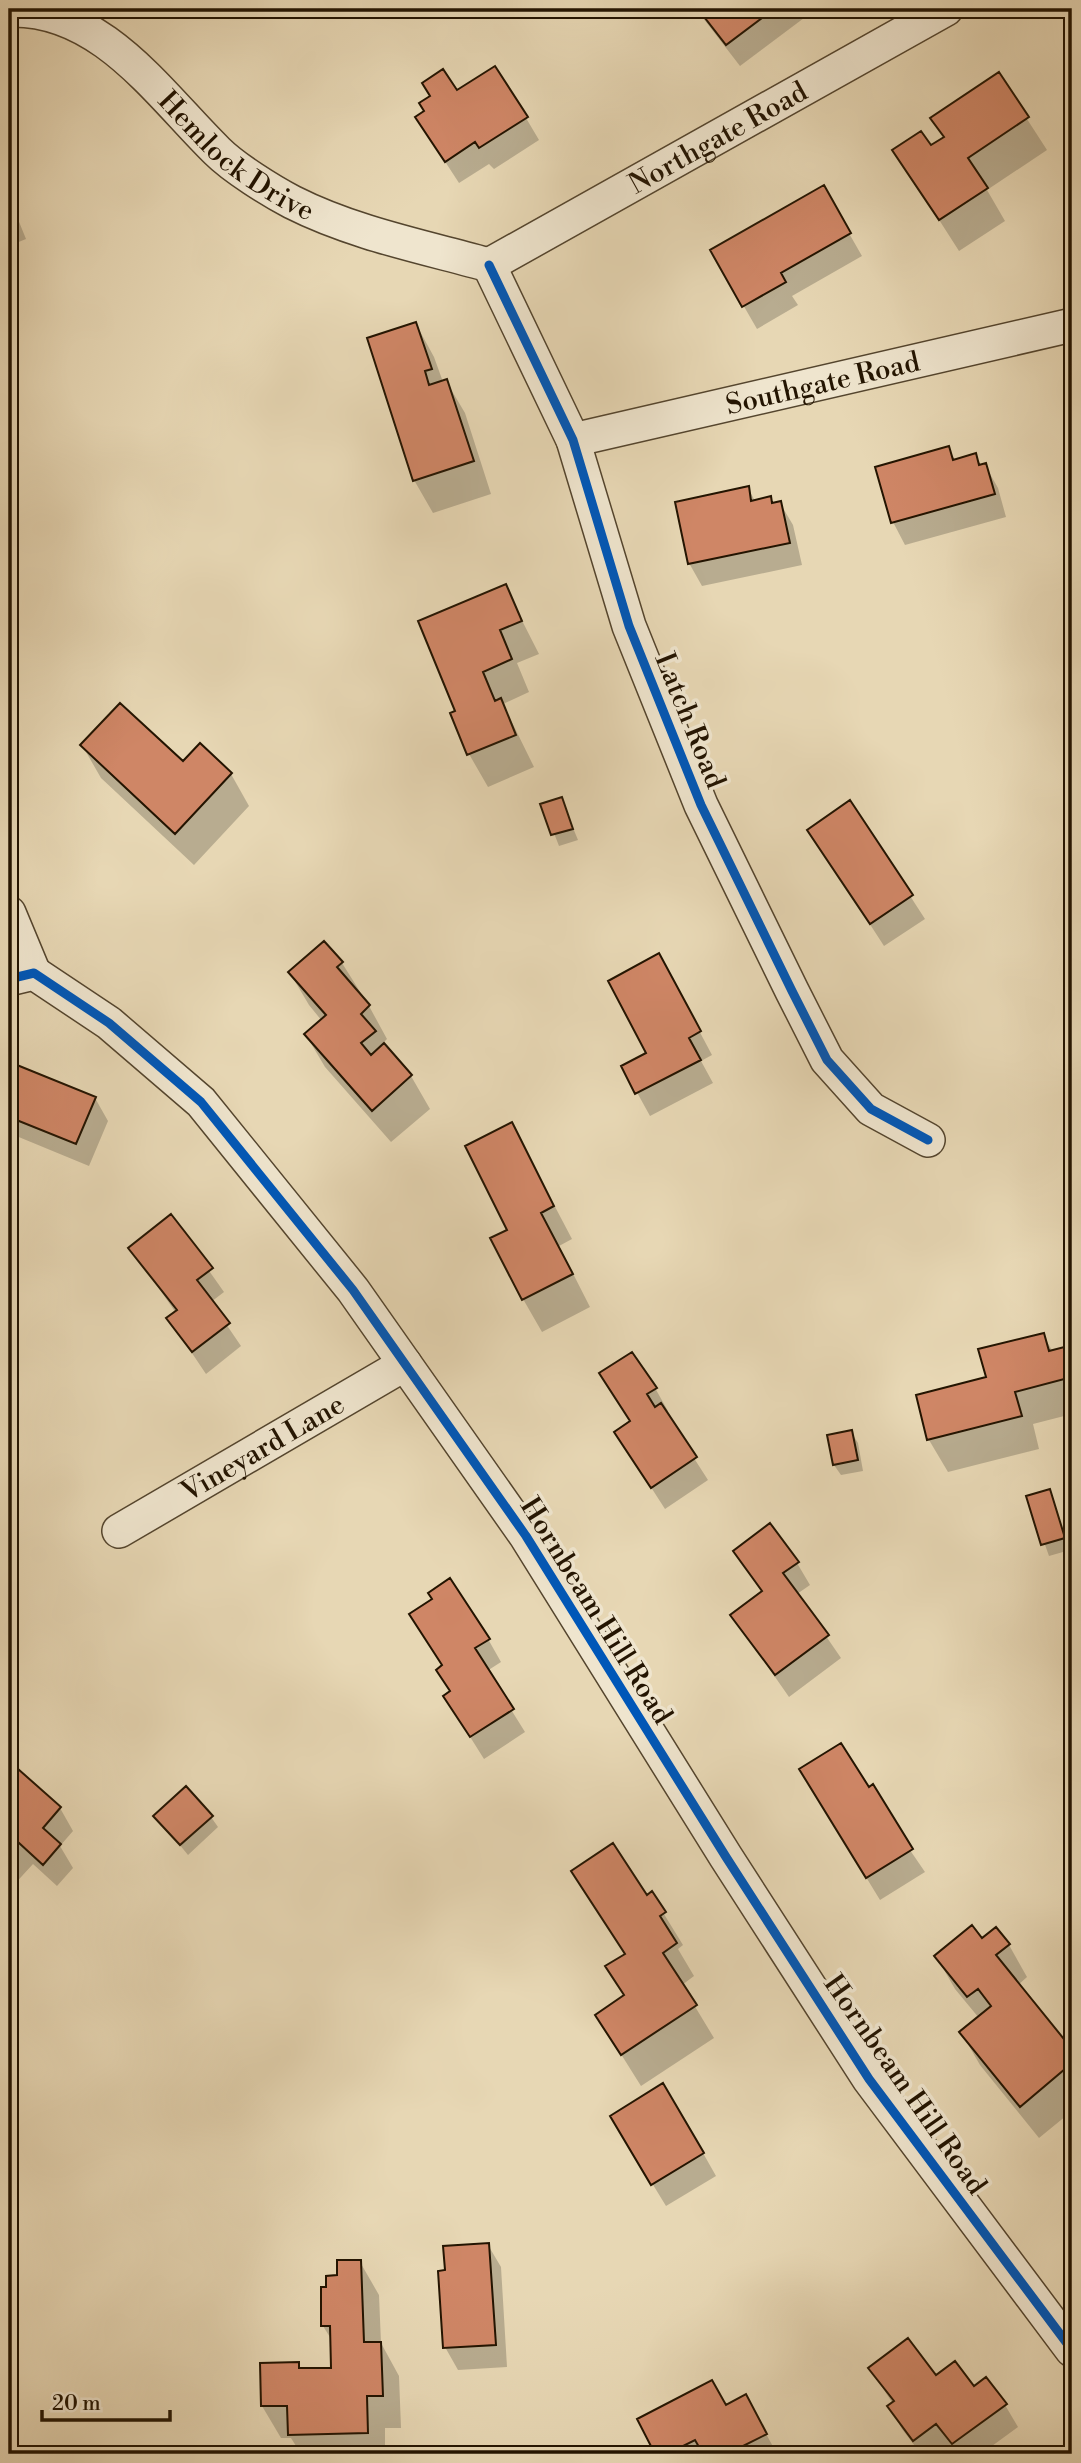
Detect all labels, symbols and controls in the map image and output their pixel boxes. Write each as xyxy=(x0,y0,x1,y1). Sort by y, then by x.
street label: Northgate Road xyxy=(623,74,814,202)
street label: Hemlock Drive xyxy=(150,84,319,229)
street label: Southgate Road xyxy=(722,345,923,423)
street label: Latch Road xyxy=(646,647,733,794)
street label: Vineyard Lane xyxy=(174,1387,351,1510)
street label: Hornbeam Hill Road xyxy=(512,1491,680,1731)
street label: Hornbeam Hill Road xyxy=(816,1968,994,2202)
scale bar xyxy=(42,2379,170,2423)
text: 20 m xyxy=(52,2391,101,2417)

